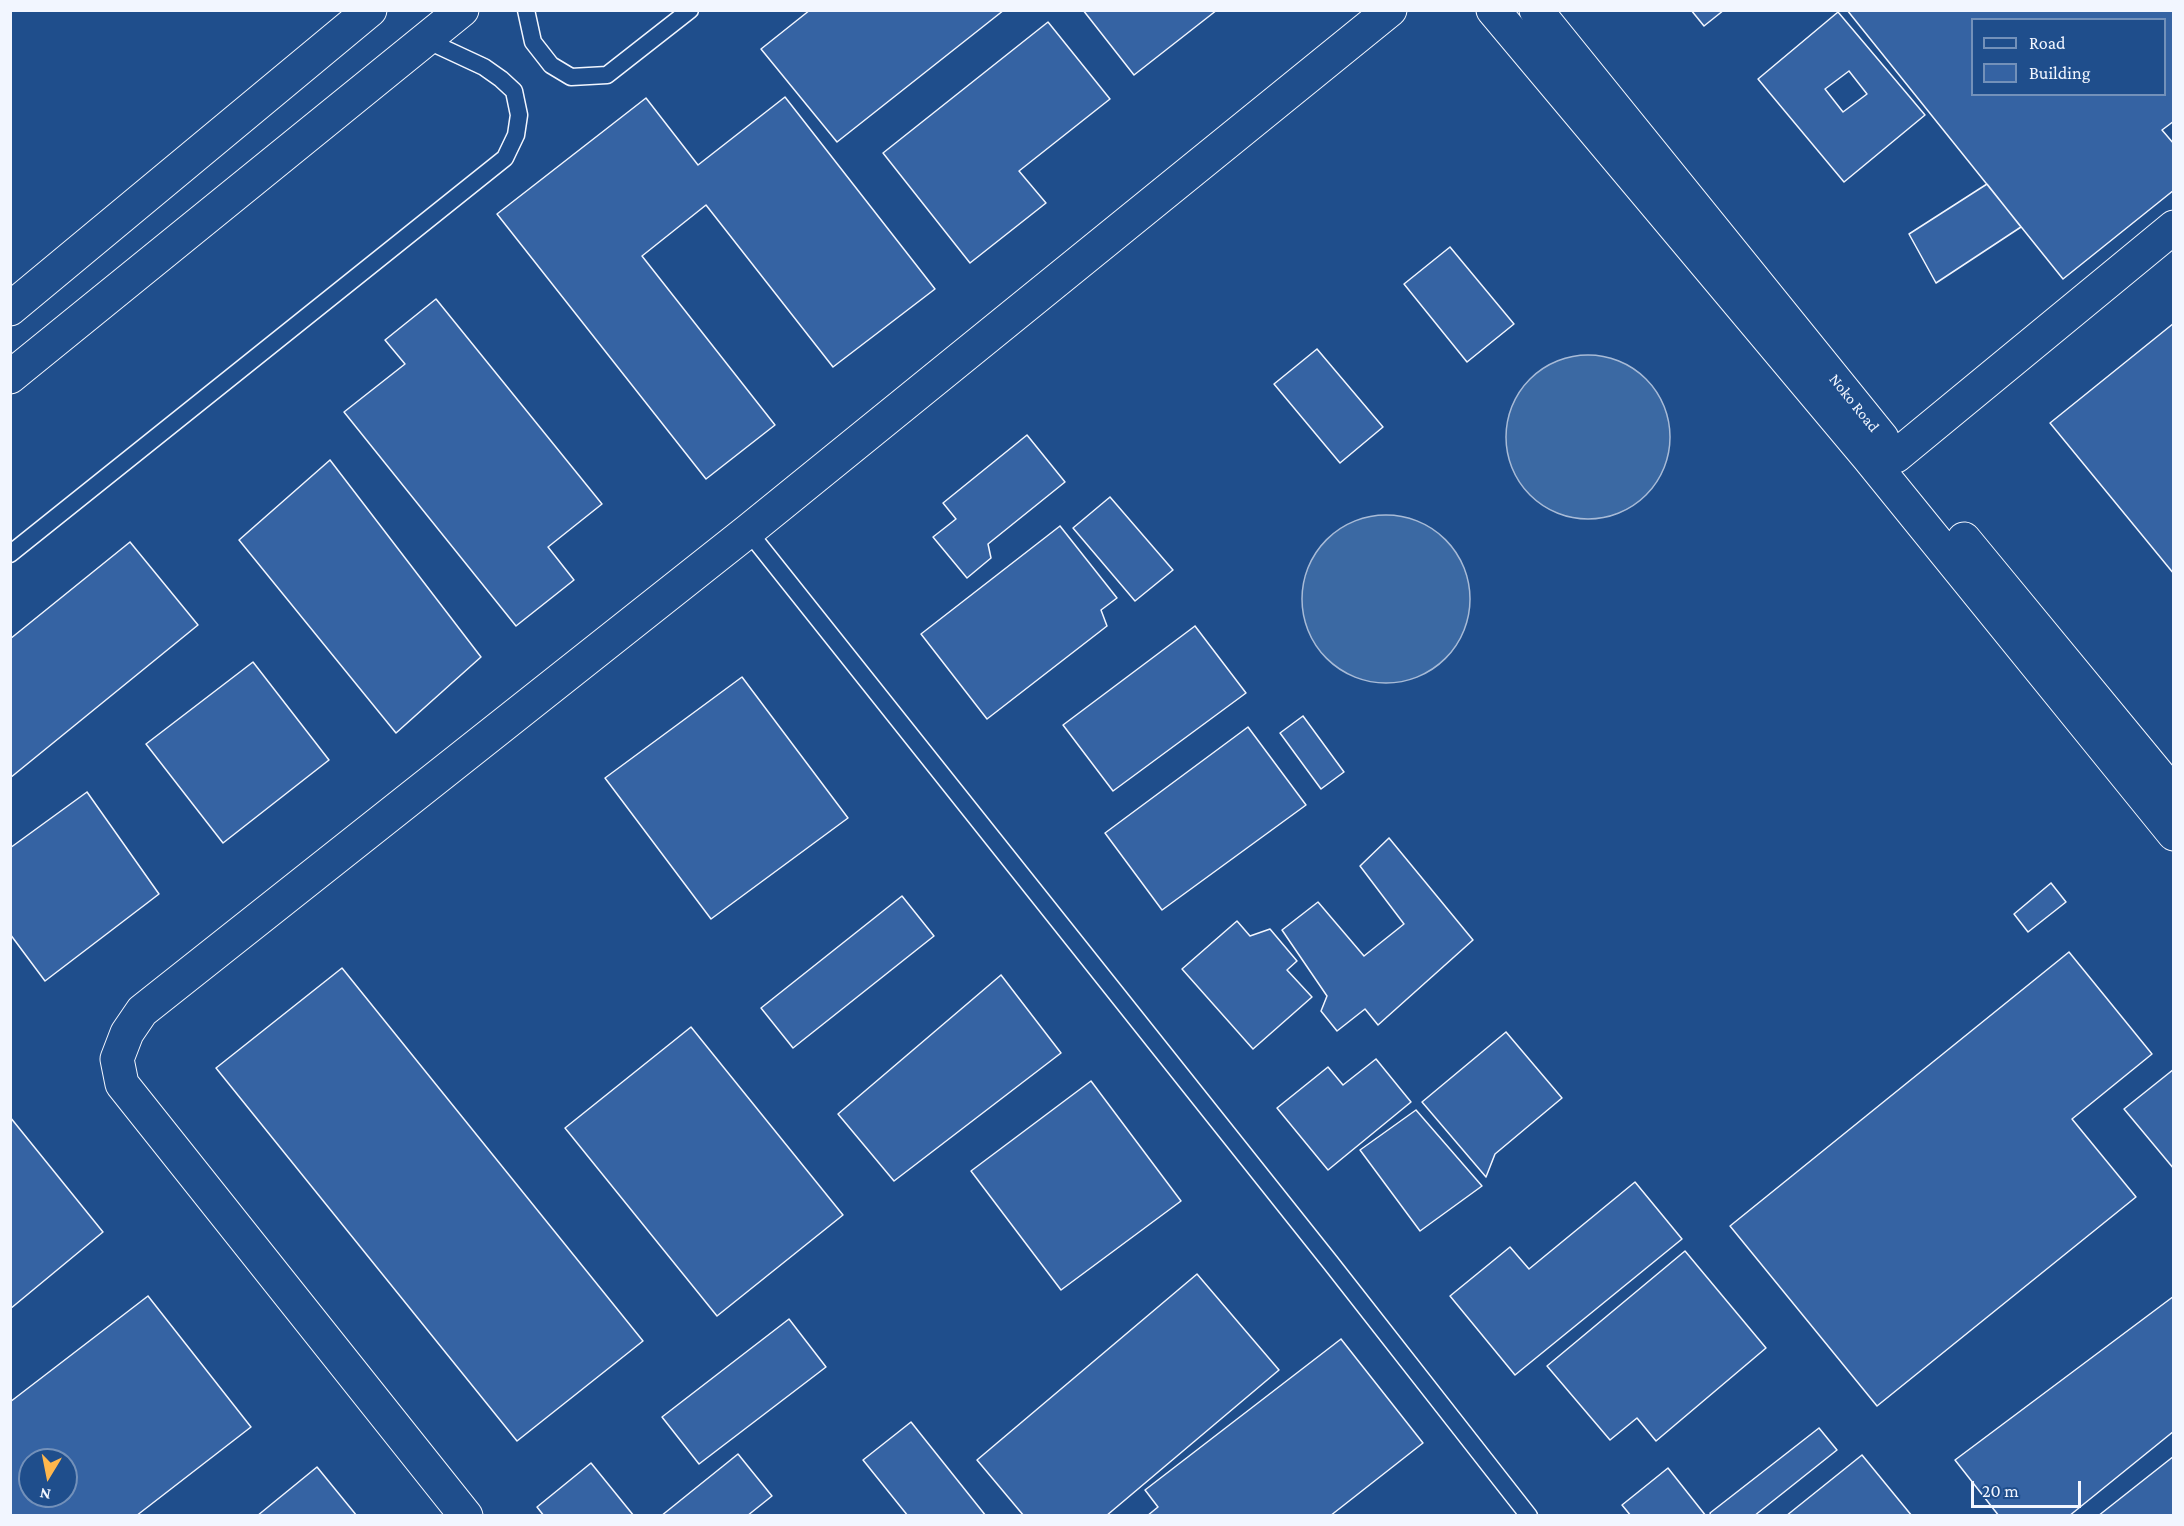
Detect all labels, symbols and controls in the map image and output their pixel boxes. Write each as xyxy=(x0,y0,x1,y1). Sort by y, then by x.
legend xyxy=(1971,18,2166,96)
text: Road xyxy=(2029,33,2066,53)
text: Building xyxy=(2029,63,2090,83)
street label: Noko Road xyxy=(1825,370,1883,436)
north arrow xyxy=(18,1448,78,1508)
scale bar xyxy=(1974,1469,2084,1507)
text: 20 m xyxy=(1982,1481,2019,1501)
text: N xyxy=(38,1485,52,1504)

